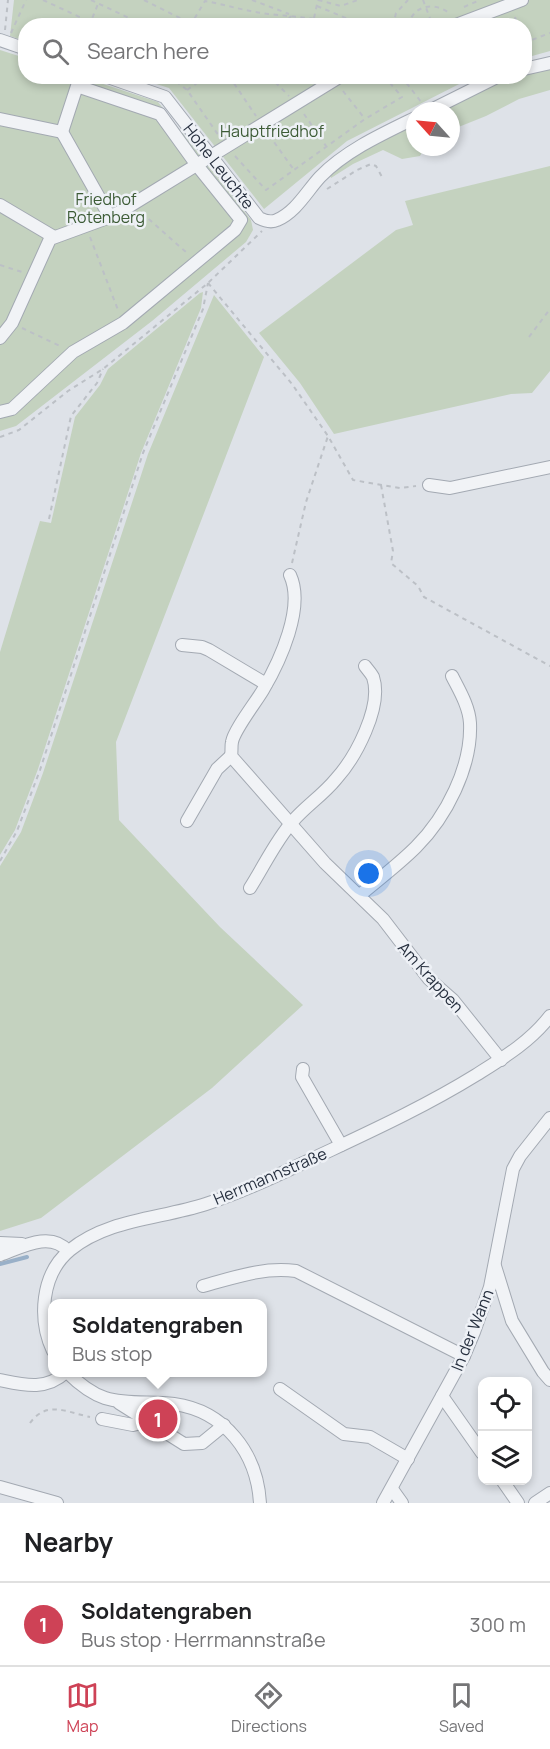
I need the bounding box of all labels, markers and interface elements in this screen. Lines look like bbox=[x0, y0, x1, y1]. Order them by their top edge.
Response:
search box bbox=[18, 18, 532, 84]
icon: search bbox=[39, 35, 72, 68]
text: Search here bbox=[87, 36, 209, 66]
north arrow bbox=[406, 102, 460, 156]
street label: Hohe Leuchte bbox=[179, 119, 259, 213]
park label: Hauptfriedhof bbox=[220, 120, 324, 142]
park label: Friedhof Rotenberg bbox=[67, 188, 145, 228]
your location bbox=[354, 859, 383, 888]
street label: Am Krappen bbox=[393, 937, 469, 1017]
street label: Herrmannstraße bbox=[210, 1142, 330, 1210]
street label: In der Wann bbox=[446, 1286, 498, 1374]
popup bbox=[48, 1299, 267, 1377]
text: Soldatengraben bbox=[72, 1310, 243, 1340]
text: Bus stop bbox=[72, 1340, 152, 1367]
map controls bbox=[478, 1377, 532, 1485]
button: locate bbox=[478, 1377, 532, 1431]
pin: 1 bbox=[138, 1396, 178, 1442]
button: layers bbox=[478, 1431, 532, 1485]
text: Nearby bbox=[24, 1524, 113, 1560]
text: Soldatengraben bbox=[81, 1596, 252, 1626]
text: 1 bbox=[39, 1611, 48, 1638]
text: 300 m bbox=[470, 1611, 526, 1638]
text: Bus stop · Herrmannstraße bbox=[81, 1626, 326, 1653]
tab: Map bbox=[66, 1679, 99, 1737]
tab: Directions bbox=[231, 1679, 307, 1737]
tab: Saved bbox=[439, 1679, 484, 1737]

